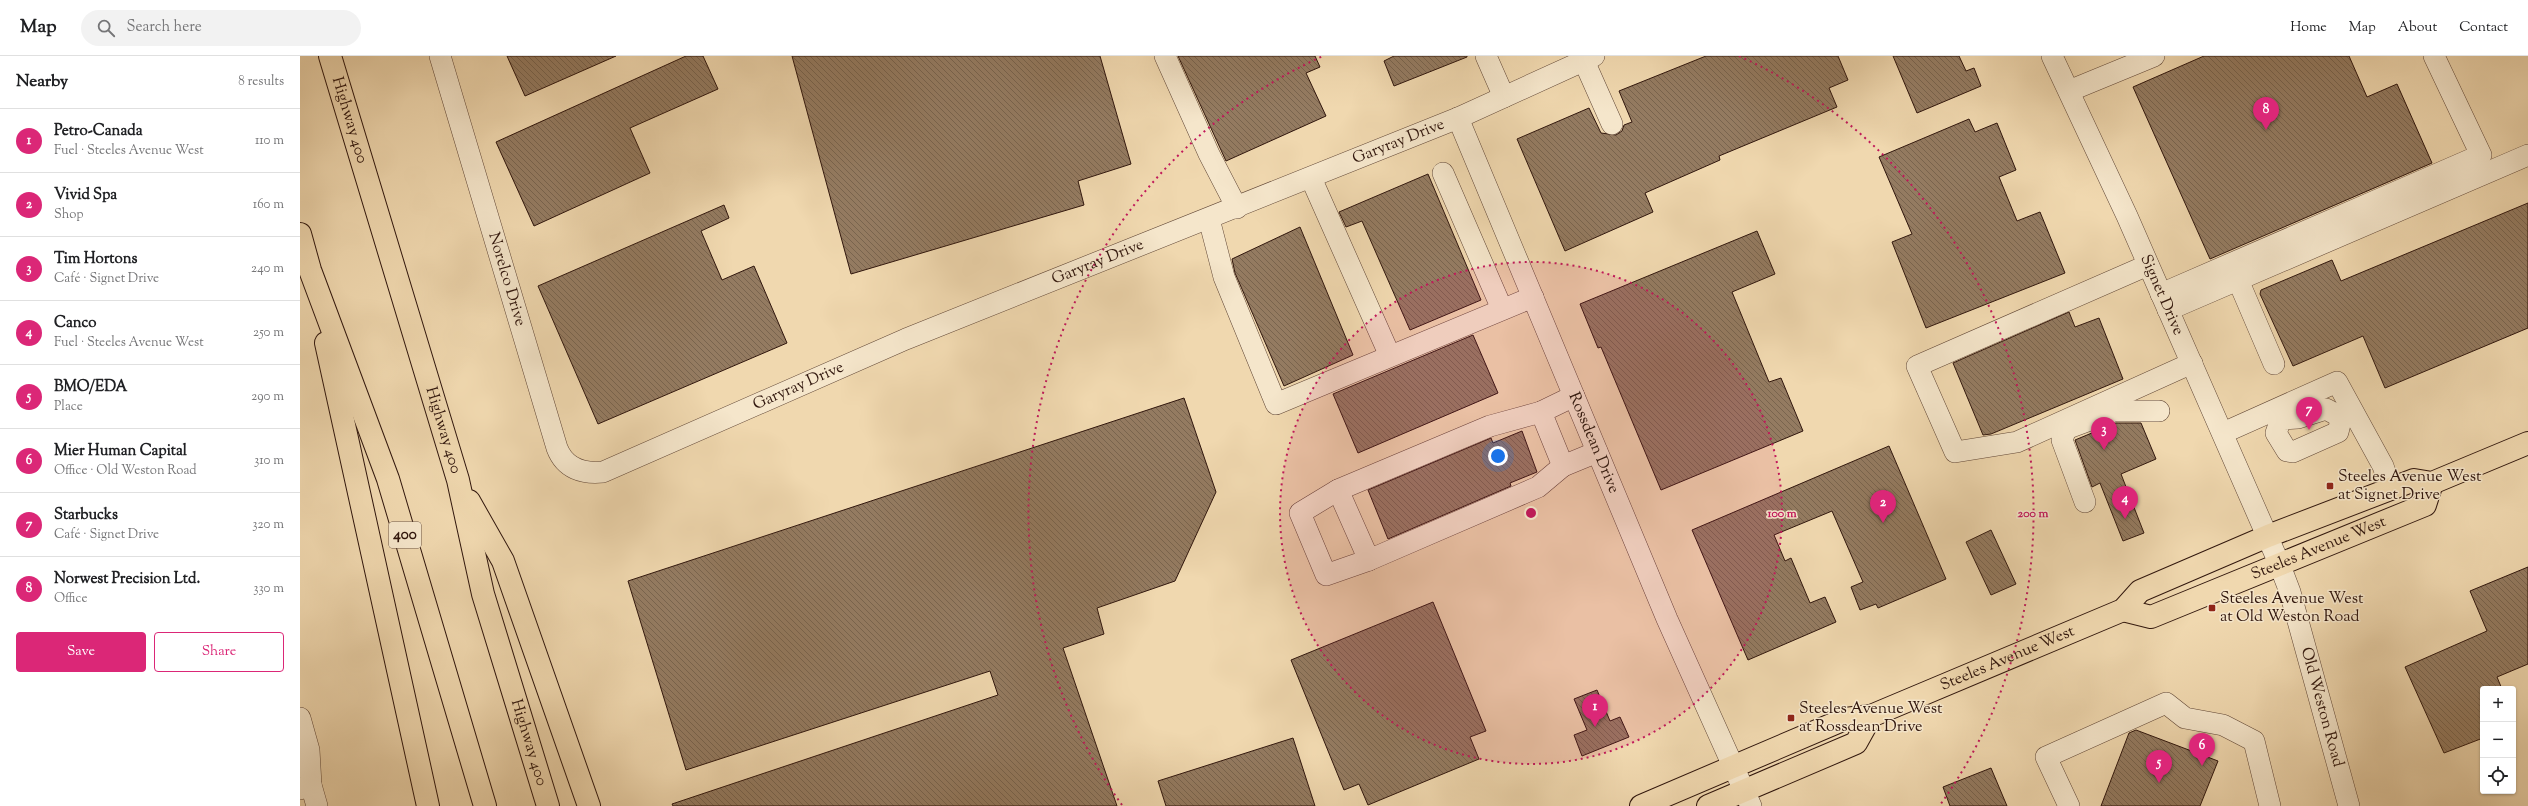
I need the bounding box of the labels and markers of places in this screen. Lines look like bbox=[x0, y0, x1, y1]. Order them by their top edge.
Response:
pin: 8 bbox=[2253, 97, 2279, 130]
pin: 7 bbox=[2296, 397, 2322, 430]
pin: 3 bbox=[2091, 417, 2117, 450]
place label: Steeles Avenue West at Signet Drive bbox=[2338, 466, 2482, 507]
marker: Steeles Avenue West at Signet Drive bbox=[2325, 481, 2335, 491]
pin: 4 bbox=[2112, 486, 2138, 519]
pin: 2 bbox=[1870, 490, 1896, 523]
centre of rings bbox=[1524, 506, 1538, 520]
place label: Steeles Avenue West at Old Weston Road bbox=[2220, 588, 2364, 629]
marker: Steeles Avenue West at Old Weston Road bbox=[2207, 603, 2217, 613]
pin: 1 bbox=[1582, 694, 1608, 727]
place label: Steeles Avenue West at Rossdean Drive bbox=[1799, 698, 1943, 739]
marker: Steeles Avenue West at Rossdean Drive bbox=[1786, 713, 1796, 723]
pin: 6 bbox=[2189, 733, 2215, 766]
pin: 5 bbox=[2146, 750, 2172, 783]

